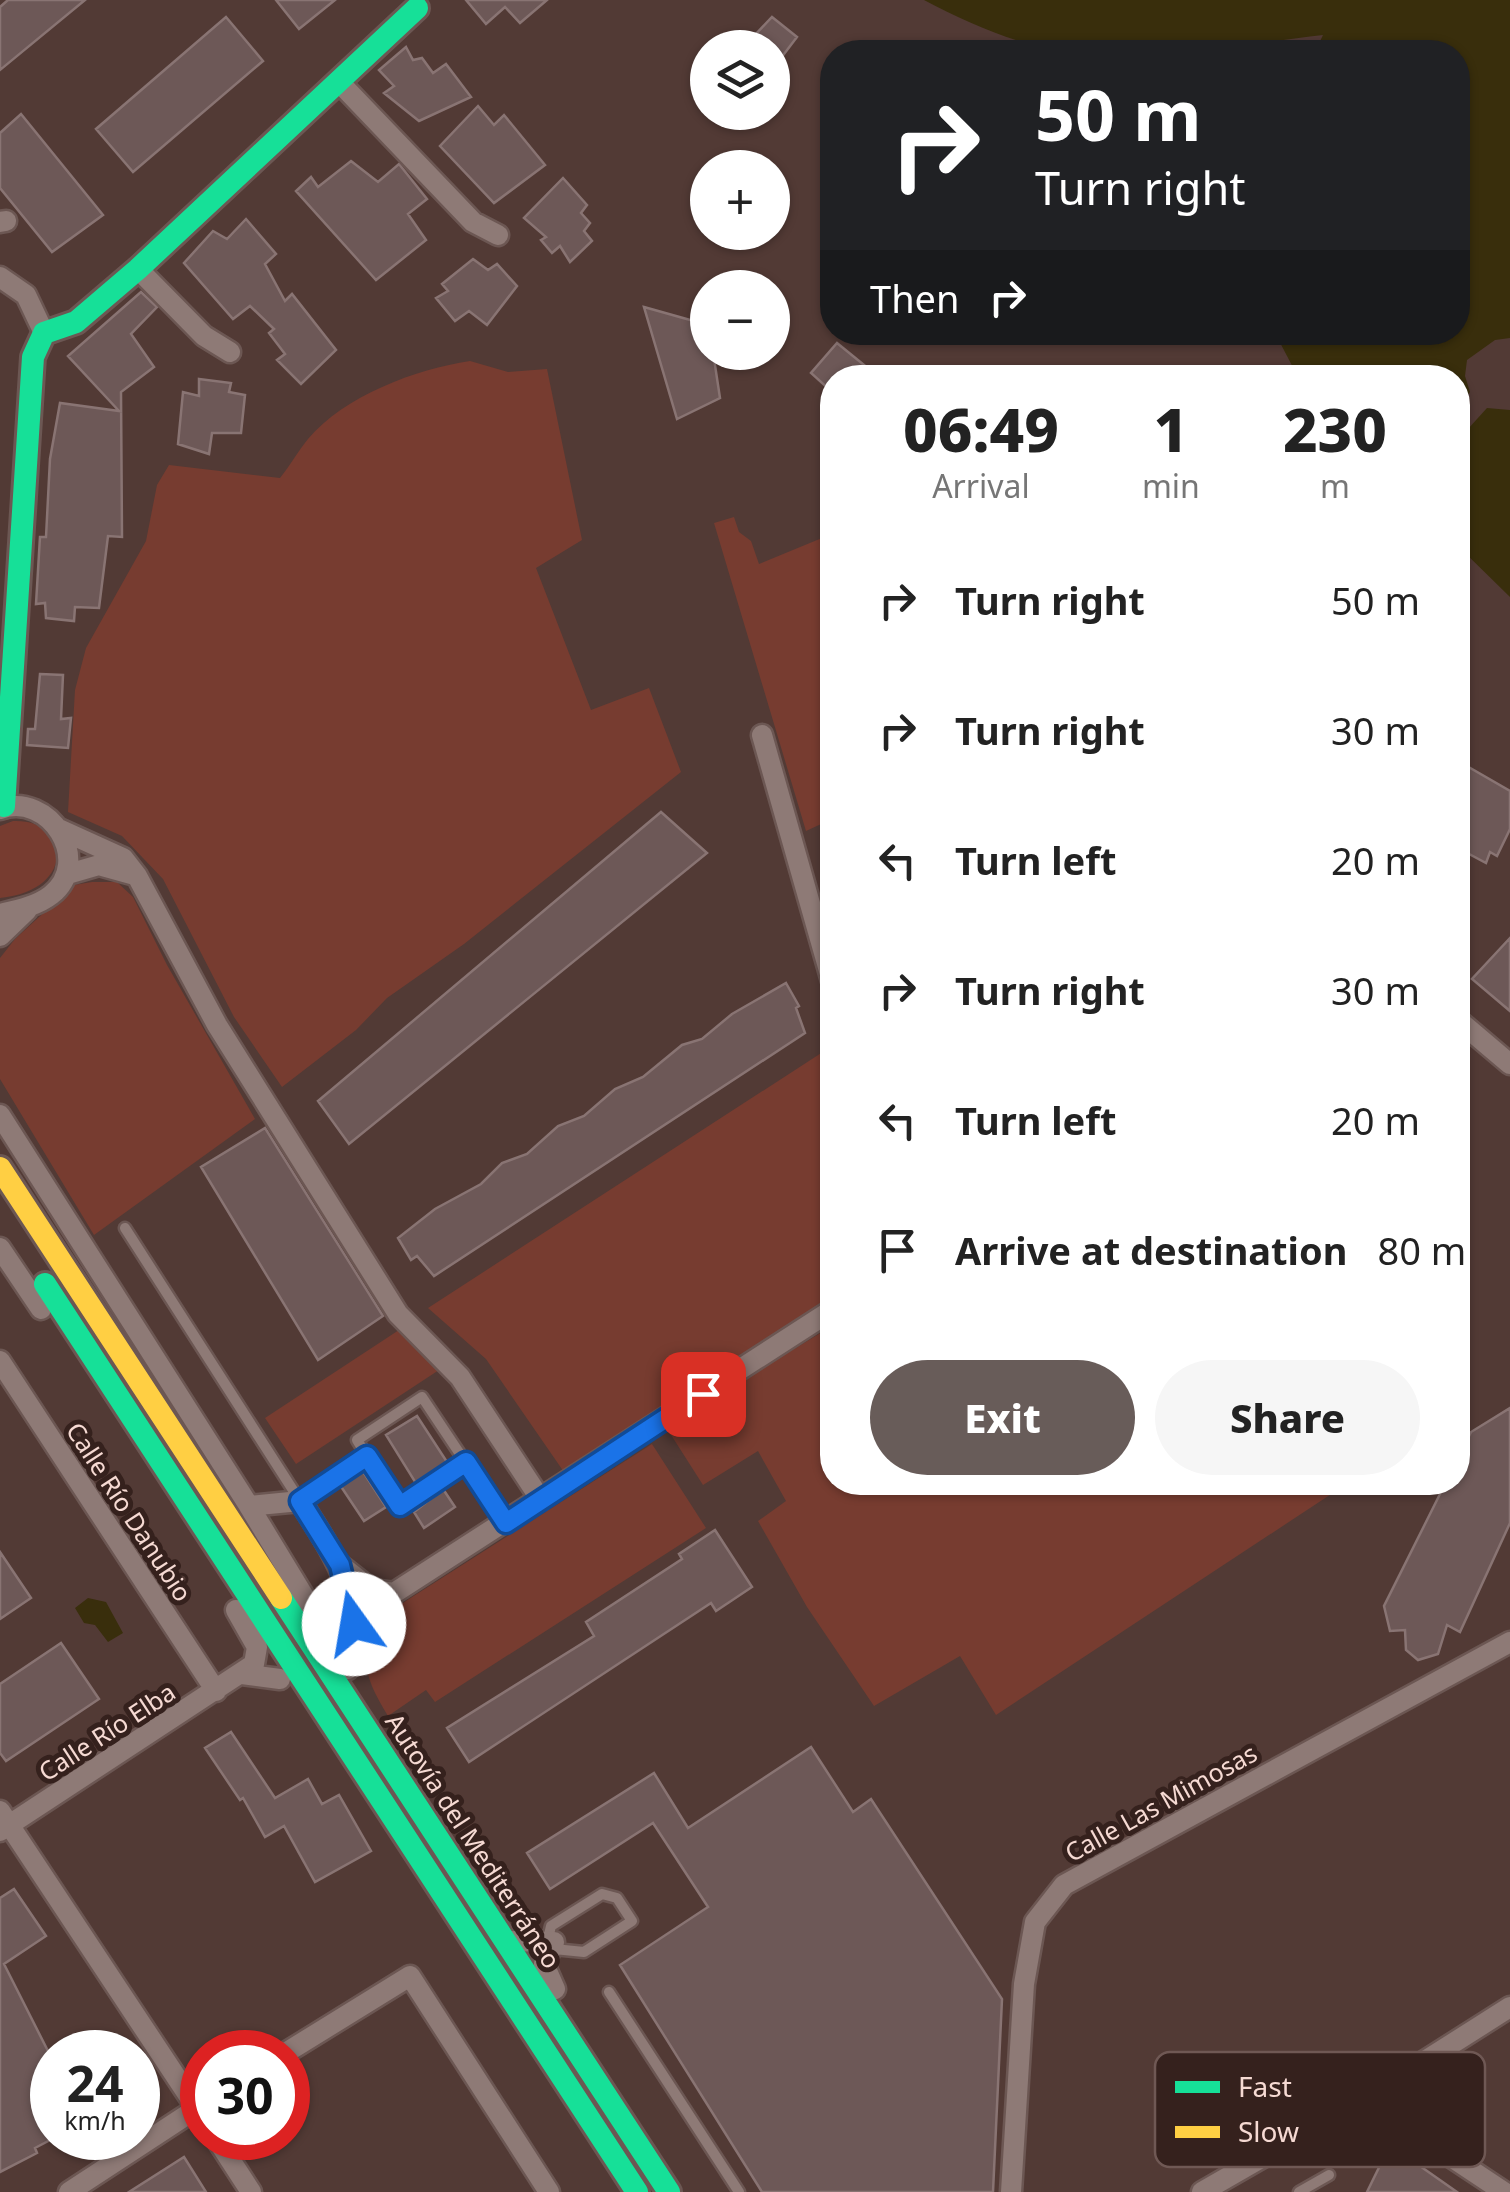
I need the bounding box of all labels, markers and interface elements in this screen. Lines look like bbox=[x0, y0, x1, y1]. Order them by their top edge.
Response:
map controls bbox=[690, 30, 790, 370]
button: layers bbox=[690, 30, 790, 130]
text: 50 m bbox=[1035, 66, 1202, 162]
icon: right bbox=[870, 80, 1000, 210]
button: + bbox=[690, 150, 790, 250]
text: Turn right bbox=[1035, 157, 1246, 218]
button: − bbox=[690, 270, 790, 370]
icon: right bbox=[980, 270, 1035, 325]
text: Then bbox=[870, 272, 960, 324]
text: 06:49 bbox=[903, 388, 1059, 470]
text: 1 bbox=[1154, 388, 1188, 470]
text: 230 bbox=[1283, 388, 1387, 470]
text: Arrival bbox=[932, 464, 1030, 507]
text: min bbox=[1142, 464, 1200, 507]
text: m bbox=[1320, 464, 1350, 507]
icon: right bbox=[870, 573, 925, 628]
text: Turn right bbox=[955, 574, 1145, 626]
text: 50 m bbox=[1331, 574, 1420, 626]
icon: right bbox=[870, 703, 925, 758]
text: Turn right bbox=[955, 704, 1145, 756]
text: 30 m bbox=[1331, 704, 1420, 756]
icon: left bbox=[870, 833, 925, 888]
text: Turn left bbox=[955, 834, 1117, 886]
text: 20 m bbox=[1331, 834, 1420, 886]
icon: right bbox=[870, 963, 925, 1018]
text: Turn right bbox=[955, 964, 1145, 1016]
text: 30 m bbox=[1331, 964, 1420, 1016]
icon: left bbox=[870, 1093, 925, 1148]
text: Turn left bbox=[955, 1094, 1117, 1146]
text: 20 m bbox=[1331, 1094, 1420, 1146]
icon: arrive bbox=[870, 1223, 925, 1278]
text: Arrive at destination bbox=[955, 1224, 1347, 1276]
text: 80 m bbox=[1377, 1224, 1466, 1276]
pin bbox=[661, 1352, 746, 1437]
button: Exit bbox=[870, 1360, 1135, 1475]
button: Share bbox=[1155, 1360, 1420, 1475]
icon: arrive bbox=[676, 1367, 731, 1422]
street label: Calle Río Danubio bbox=[59, 1415, 200, 1608]
position arrow bbox=[302, 1572, 406, 1676]
street label: Calle Río Elba bbox=[31, 1674, 181, 1788]
street label: Autovía del Mediterráneo bbox=[378, 1706, 569, 1975]
street label: Calle Las Mimosas bbox=[1058, 1735, 1263, 1869]
speed limit sign: 30 bbox=[180, 2030, 310, 2160]
text: 24 bbox=[66, 2049, 124, 2117]
legend bbox=[1155, 2052, 1485, 2167]
text: Fast bbox=[1238, 2067, 1292, 2105]
text: km/h bbox=[64, 2103, 126, 2137]
text: Slow bbox=[1238, 2112, 1299, 2150]

